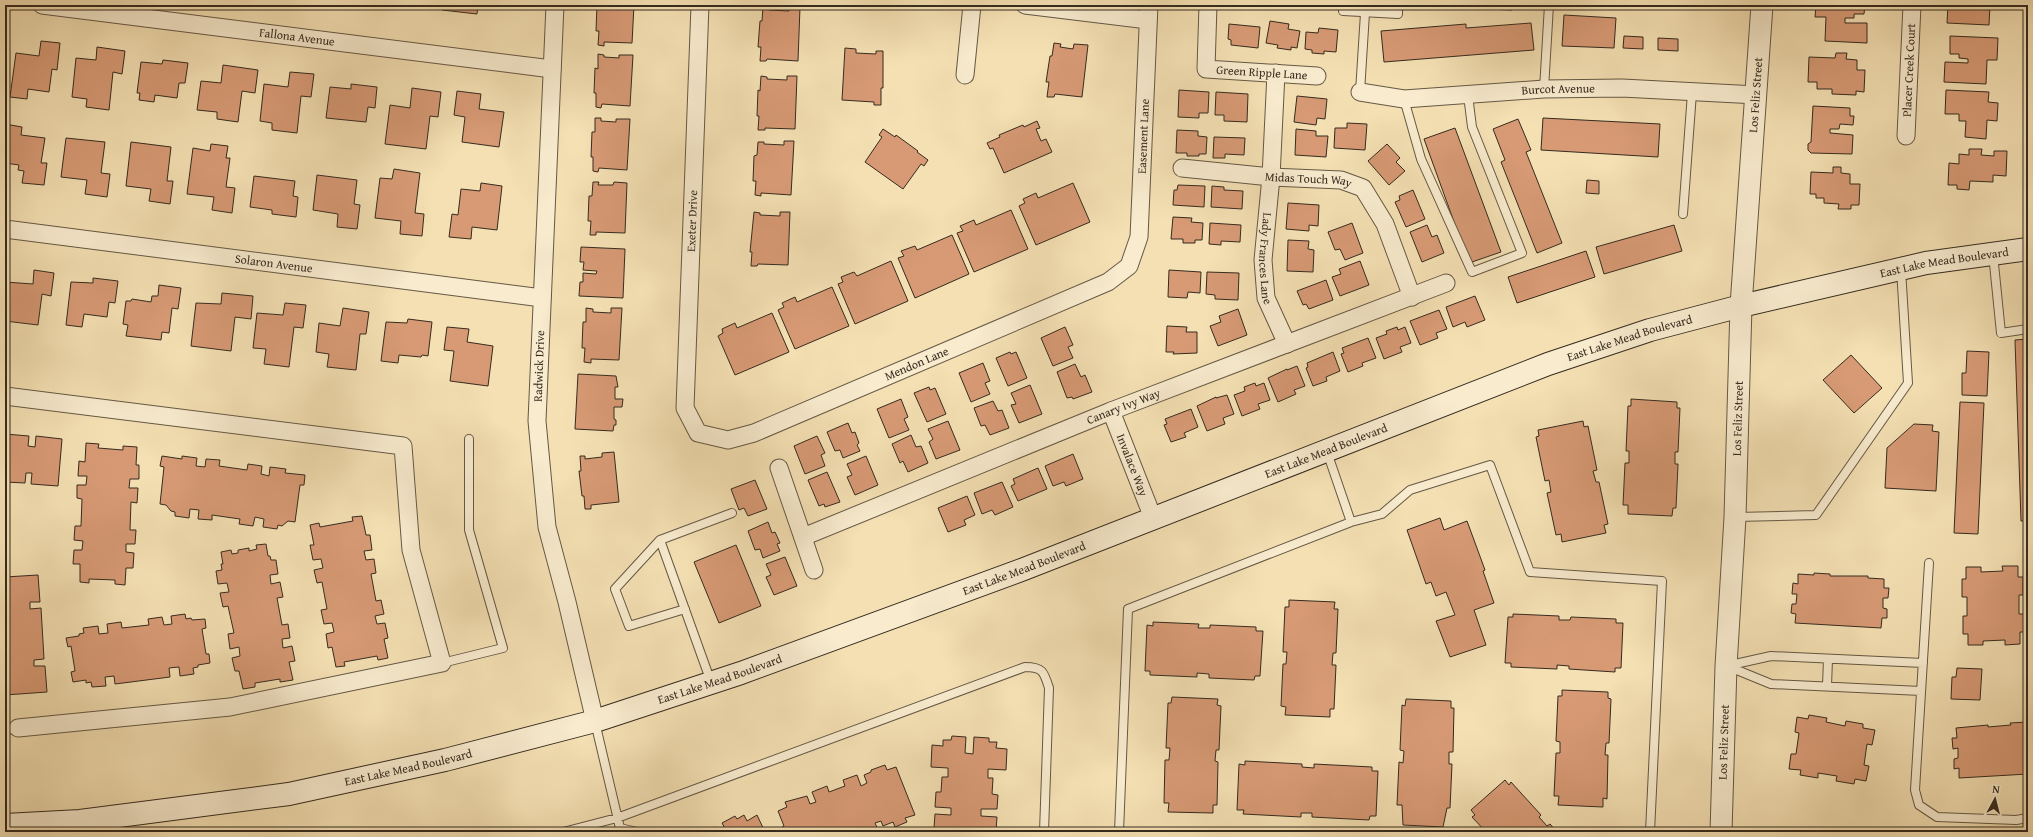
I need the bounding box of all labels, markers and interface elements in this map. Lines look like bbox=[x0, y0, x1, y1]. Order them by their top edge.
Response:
street label: Placer Creek Court bbox=[1898, 22, 1919, 117]
street label: Fallona Avenue bbox=[258, 23, 336, 50]
street label: Los Feliz Street bbox=[1744, 56, 1766, 133]
street label: Green Ripple Lane bbox=[1216, 61, 1308, 83]
street label: Burcot Avenue bbox=[1521, 79, 1595, 99]
street label: Easement Lane bbox=[1133, 98, 1153, 174]
street label: Midas Touch Way bbox=[1264, 167, 1355, 191]
street label: Exeter Drive bbox=[682, 189, 701, 252]
street label: Lady Frances Lane bbox=[1255, 212, 1277, 307]
street label: East Lake Mead Boulevard bbox=[1878, 243, 2010, 281]
street label: Solaron Avenue bbox=[234, 250, 314, 277]
street label: East Lake Mead Boulevard bbox=[1565, 310, 1695, 365]
street label: Radwick Drive bbox=[529, 330, 548, 402]
street label: Mendon Lane bbox=[882, 342, 951, 384]
street label: Los Feliz Street bbox=[1728, 380, 1747, 456]
street label: Canary Ivy Way bbox=[1084, 384, 1163, 428]
street label: East Lake Mead Boulevard bbox=[1262, 418, 1390, 482]
street label: Invalace Way bbox=[1113, 431, 1153, 499]
street label: East Lake Mead Boulevard bbox=[960, 537, 1088, 599]
street label: East Lake Mead Boulevard bbox=[655, 650, 785, 708]
street label: Los Feliz Street bbox=[1714, 703, 1733, 780]
street label: East Lake Mead Boulevard bbox=[343, 744, 474, 790]
north arrow bbox=[1975, 779, 2015, 819]
text: N bbox=[1992, 781, 2001, 798]

